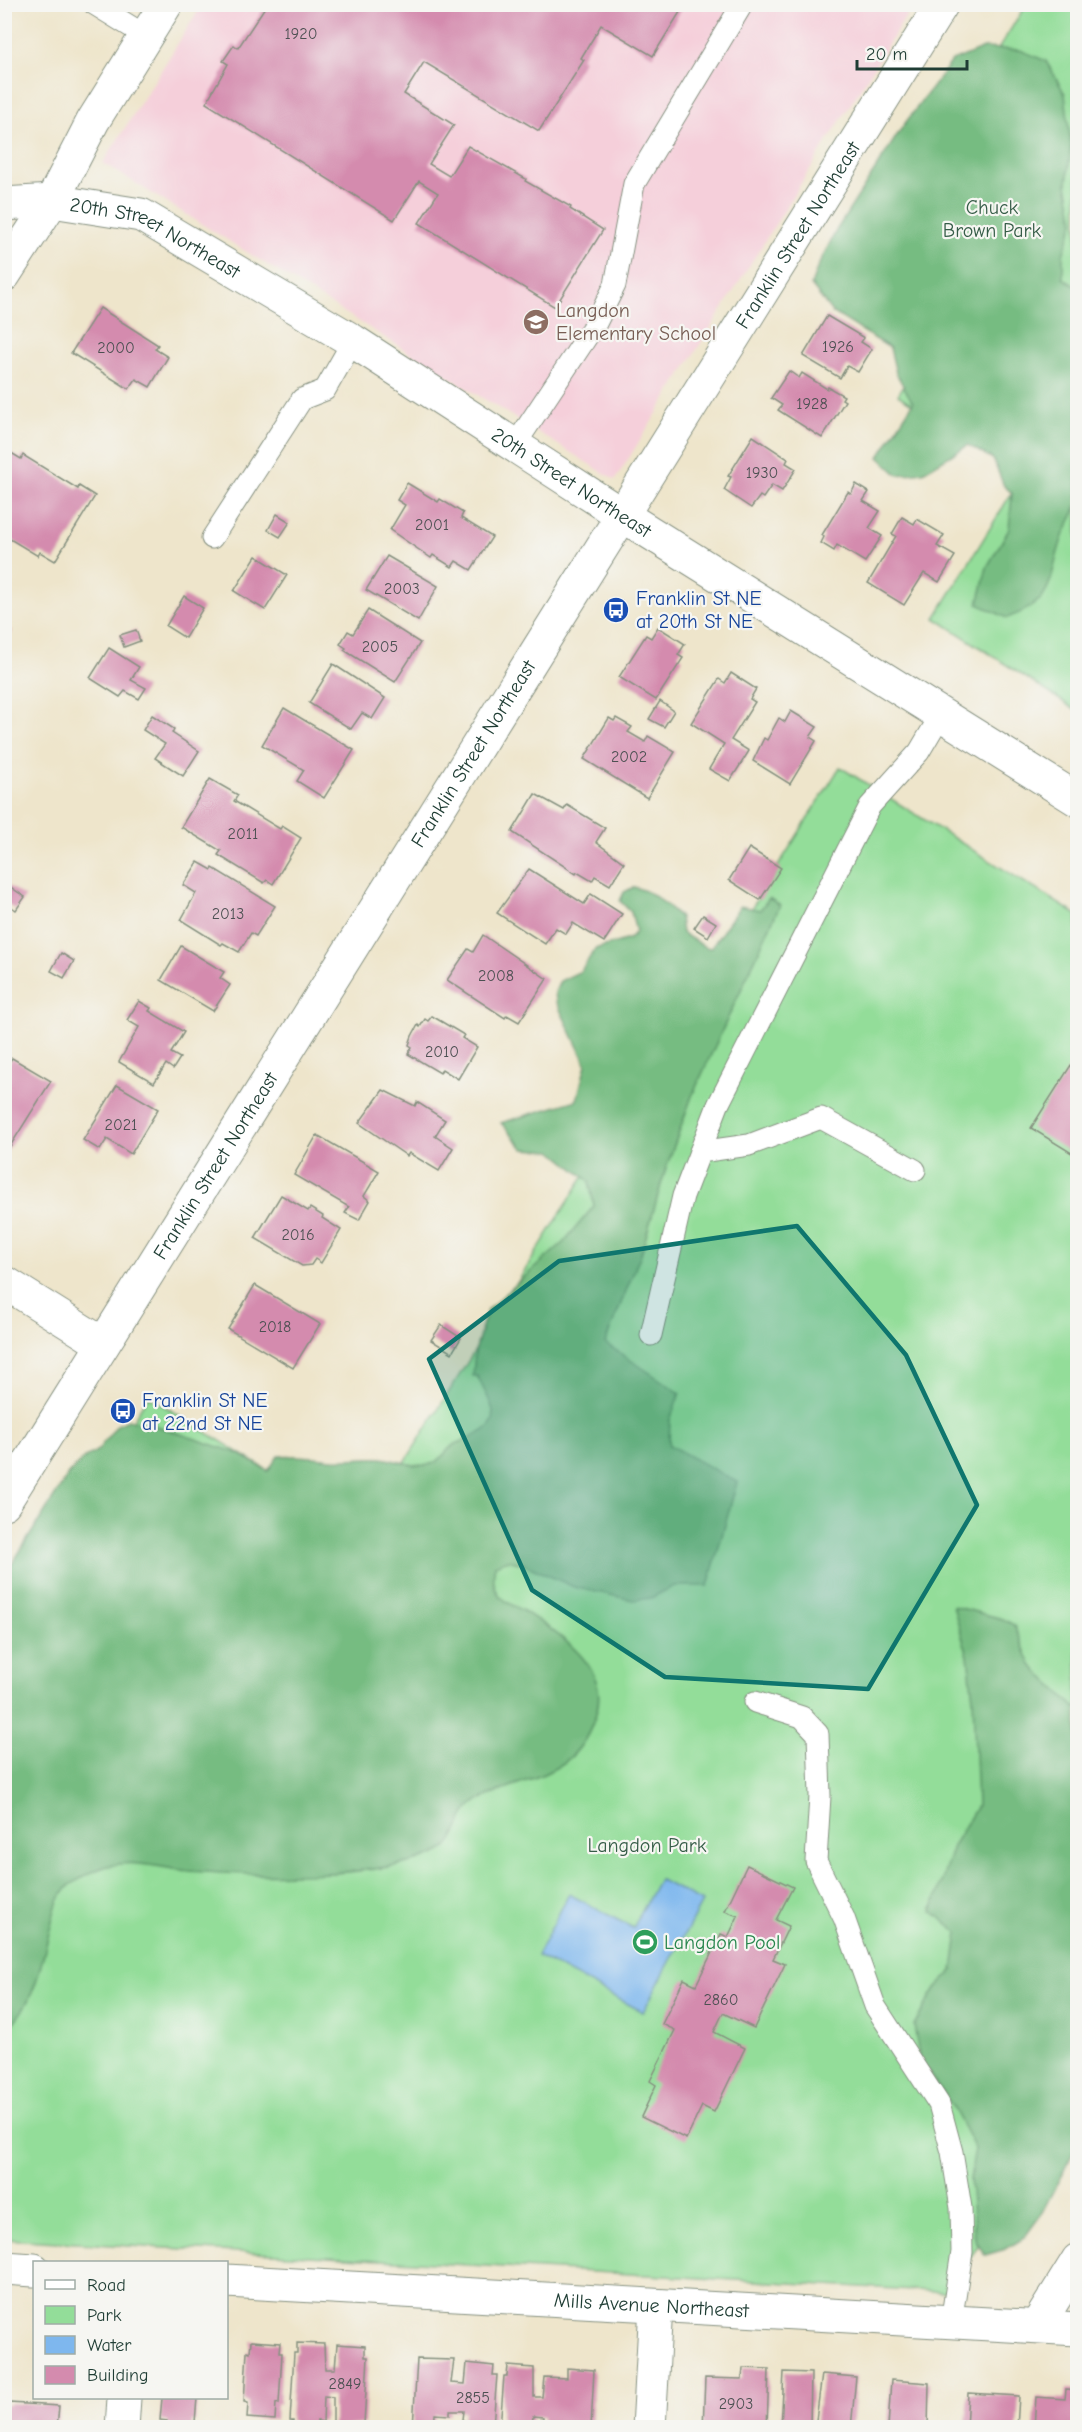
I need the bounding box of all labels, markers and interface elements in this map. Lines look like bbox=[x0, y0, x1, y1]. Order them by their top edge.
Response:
house number: 1920 bbox=[285, 25, 317, 43]
scale bar bbox=[857, 33, 966, 71]
text: 20 m bbox=[866, 44, 907, 65]
street label: Franklin Street Northeast bbox=[731, 136, 866, 333]
street label: 20th Street Northeast bbox=[68, 193, 245, 284]
park label: Chuck Brown Park bbox=[943, 196, 1042, 242]
place label: Langdon Elementary School bbox=[556, 299, 716, 345]
school or university icon: Langdon Elementary School bbox=[521, 307, 551, 337]
house number: 1926 bbox=[822, 338, 854, 356]
house number: 2000 bbox=[97, 339, 135, 357]
house number: 1928 bbox=[796, 395, 828, 413]
street label: 20th Street Northeast bbox=[487, 423, 656, 543]
house number: 1930 bbox=[746, 464, 778, 482]
house number: 2001 bbox=[415, 516, 449, 534]
house number: 2003 bbox=[384, 580, 420, 598]
place label: Franklin St NE at 20th St NE bbox=[636, 587, 761, 633]
bus stop icon: Franklin St NE at 20th St NE bbox=[601, 595, 631, 625]
house number: 2005 bbox=[362, 638, 398, 656]
street label: Franklin Street Northeast bbox=[406, 655, 541, 852]
house number: 2002 bbox=[611, 748, 647, 766]
house number: 2011 bbox=[228, 825, 258, 843]
house number: 2013 bbox=[212, 905, 244, 923]
house number: 2008 bbox=[478, 967, 514, 985]
house number: 2010 bbox=[425, 1043, 459, 1061]
street label: Franklin Street Northeast bbox=[148, 1067, 283, 1264]
house number: 2021 bbox=[105, 1116, 137, 1134]
house number: 2016 bbox=[281, 1226, 315, 1244]
house number: 2018 bbox=[259, 1318, 291, 1336]
place label: Franklin St NE at 22nd St NE bbox=[142, 1389, 267, 1435]
bus stop icon: Franklin St NE at 22nd St NE bbox=[108, 1396, 138, 1426]
park label: Langdon Park bbox=[588, 1834, 707, 1857]
sports icon: Langdon Pool bbox=[630, 1927, 660, 1957]
place label: Langdon Pool bbox=[664, 1931, 780, 1954]
house number: 2860 bbox=[703, 1991, 739, 2009]
legend bbox=[33, 2261, 228, 2399]
text: Road bbox=[87, 2275, 126, 2296]
street label: Mills Avenue Northeast bbox=[553, 2288, 751, 2323]
text: Park bbox=[87, 2305, 122, 2326]
text: Water bbox=[87, 2335, 132, 2356]
text: Building bbox=[87, 2365, 149, 2386]
house number: 2849 bbox=[329, 2375, 361, 2393]
house number: 2855 bbox=[456, 2389, 490, 2407]
house number: 2903 bbox=[719, 2395, 753, 2413]

